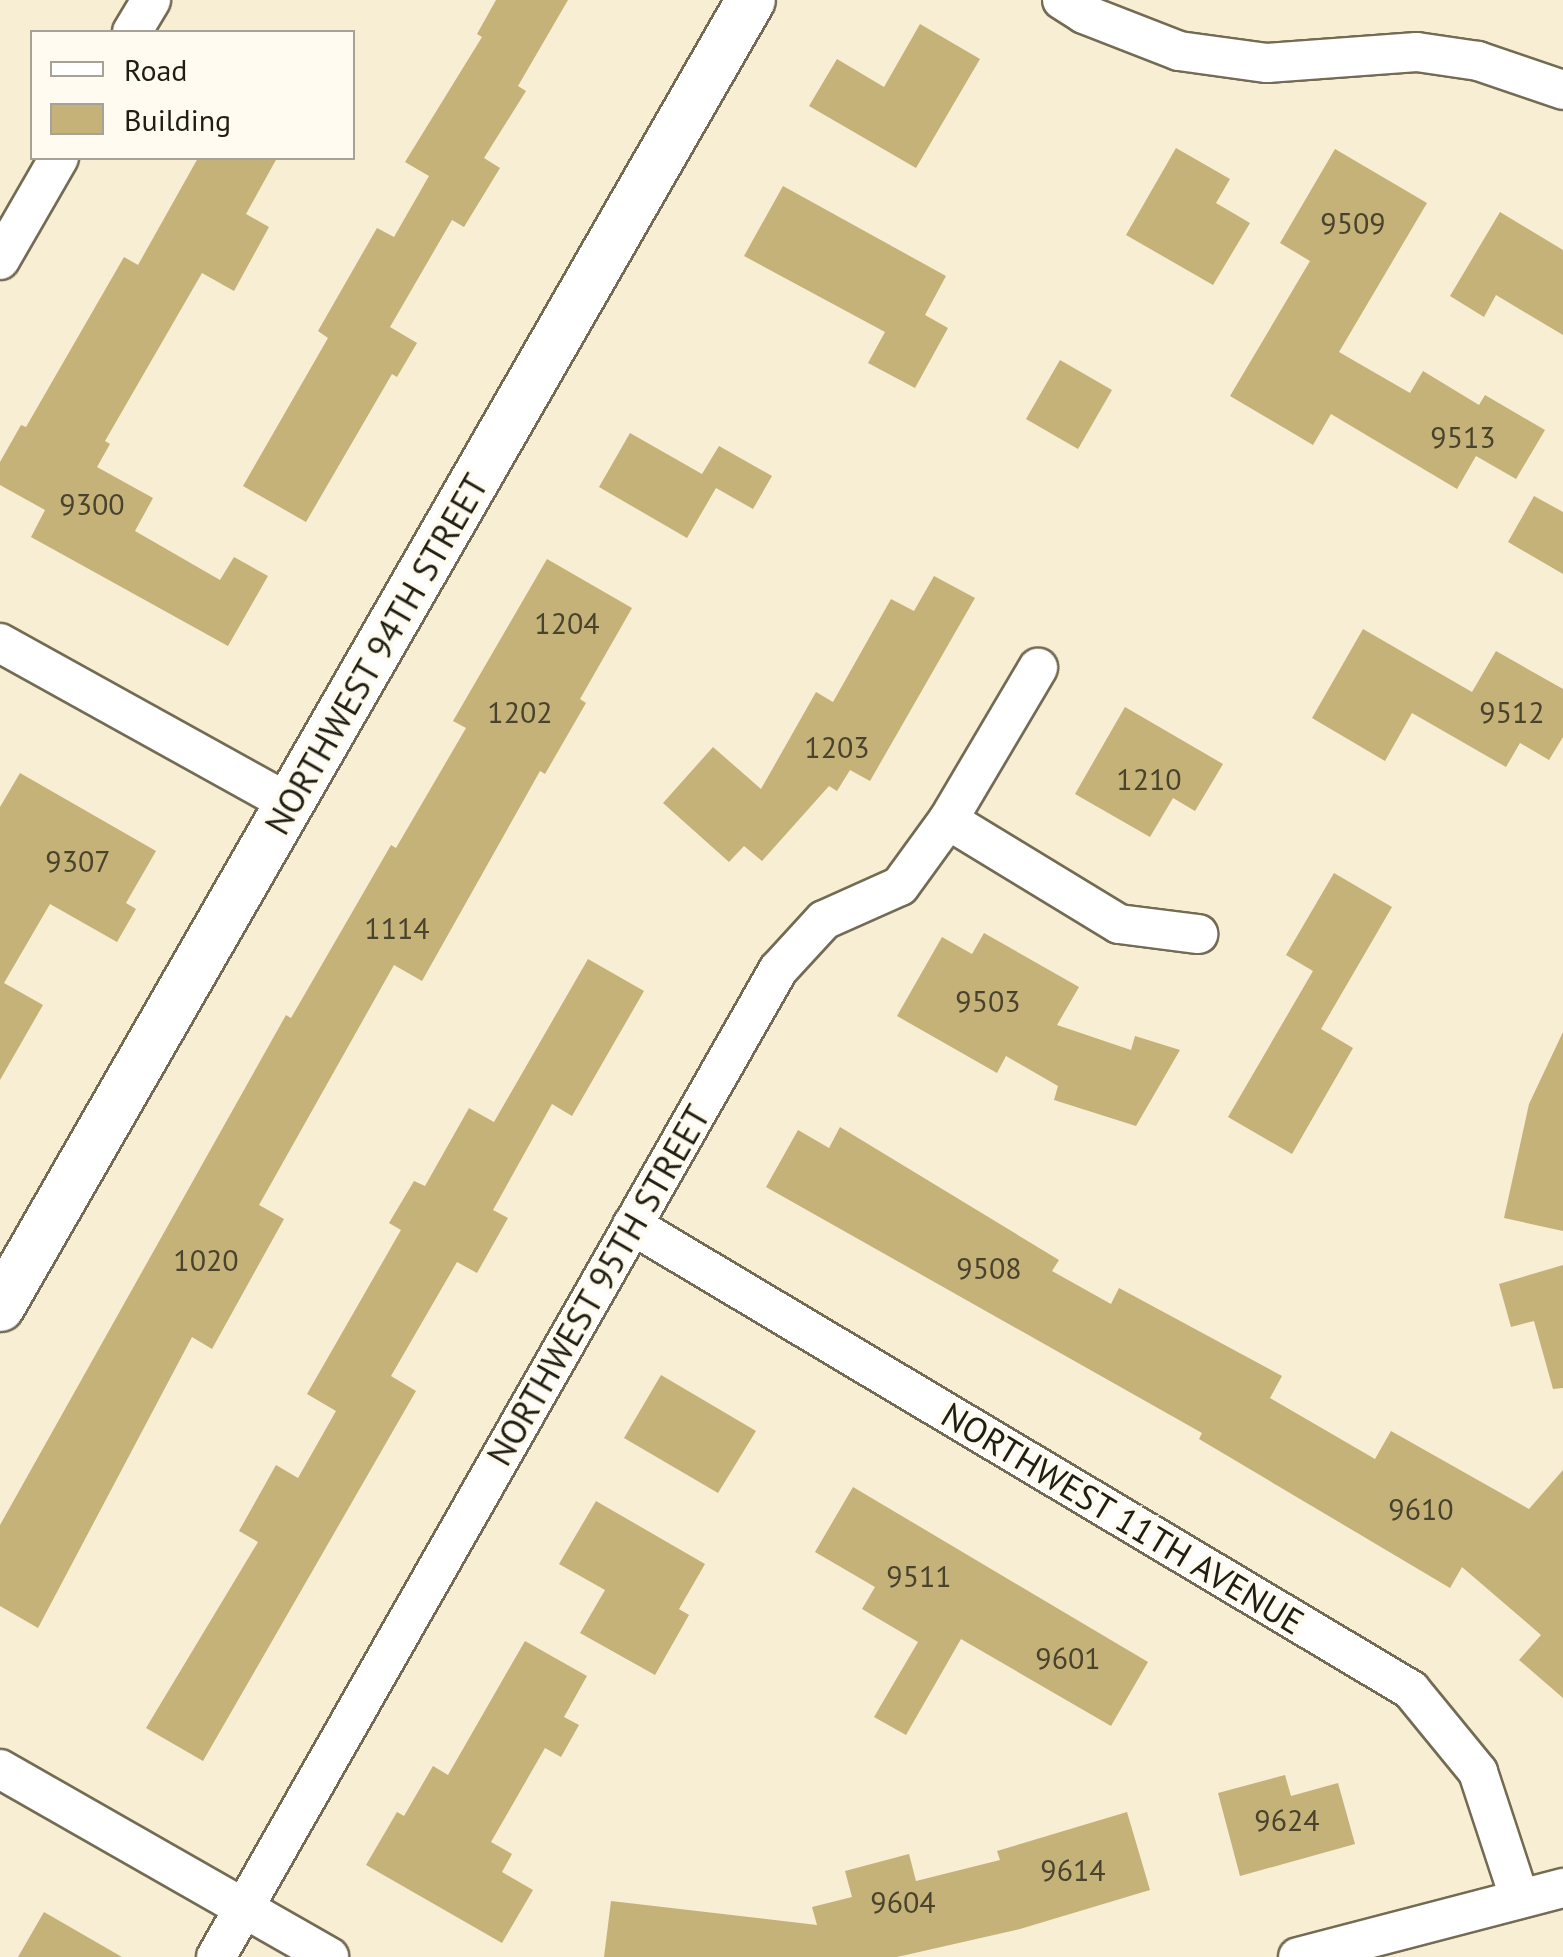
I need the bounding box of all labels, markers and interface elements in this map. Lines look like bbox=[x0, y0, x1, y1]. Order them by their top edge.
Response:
legend bbox=[30, 30, 355, 160]
text: Road bbox=[124, 50, 188, 89]
text: Building bbox=[124, 100, 231, 139]
house number: 9509 bbox=[1320, 205, 1386, 241]
house number: 9513 bbox=[1430, 419, 1496, 455]
street label: NORTHWEST 94TH STREET bbox=[255, 466, 497, 842]
house number: 9300 bbox=[59, 486, 125, 522]
house number: 1204 bbox=[534, 605, 600, 641]
house number: 1202 bbox=[487, 694, 553, 730]
house number: 9512 bbox=[1479, 694, 1545, 730]
house number: 1203 bbox=[804, 729, 870, 765]
house number: 1210 bbox=[1116, 761, 1182, 797]
house number: 9307 bbox=[45, 843, 111, 879]
house number: 1114 bbox=[364, 910, 430, 946]
house number: 9503 bbox=[955, 983, 1021, 1019]
street label: NORTHWEST 95TH STREET bbox=[477, 1097, 719, 1473]
house number: 1020 bbox=[173, 1242, 239, 1278]
house number: 9508 bbox=[956, 1250, 1022, 1286]
street label: NORTHWEST 11TH AVENUE bbox=[933, 1393, 1313, 1643]
house number: 9610 bbox=[1388, 1491, 1454, 1527]
house number: 9511 bbox=[886, 1558, 952, 1594]
house number: 9601 bbox=[1035, 1640, 1101, 1676]
house number: 9624 bbox=[1254, 1802, 1320, 1838]
house number: 9614 bbox=[1040, 1852, 1106, 1888]
house number: 9604 bbox=[870, 1884, 936, 1920]

